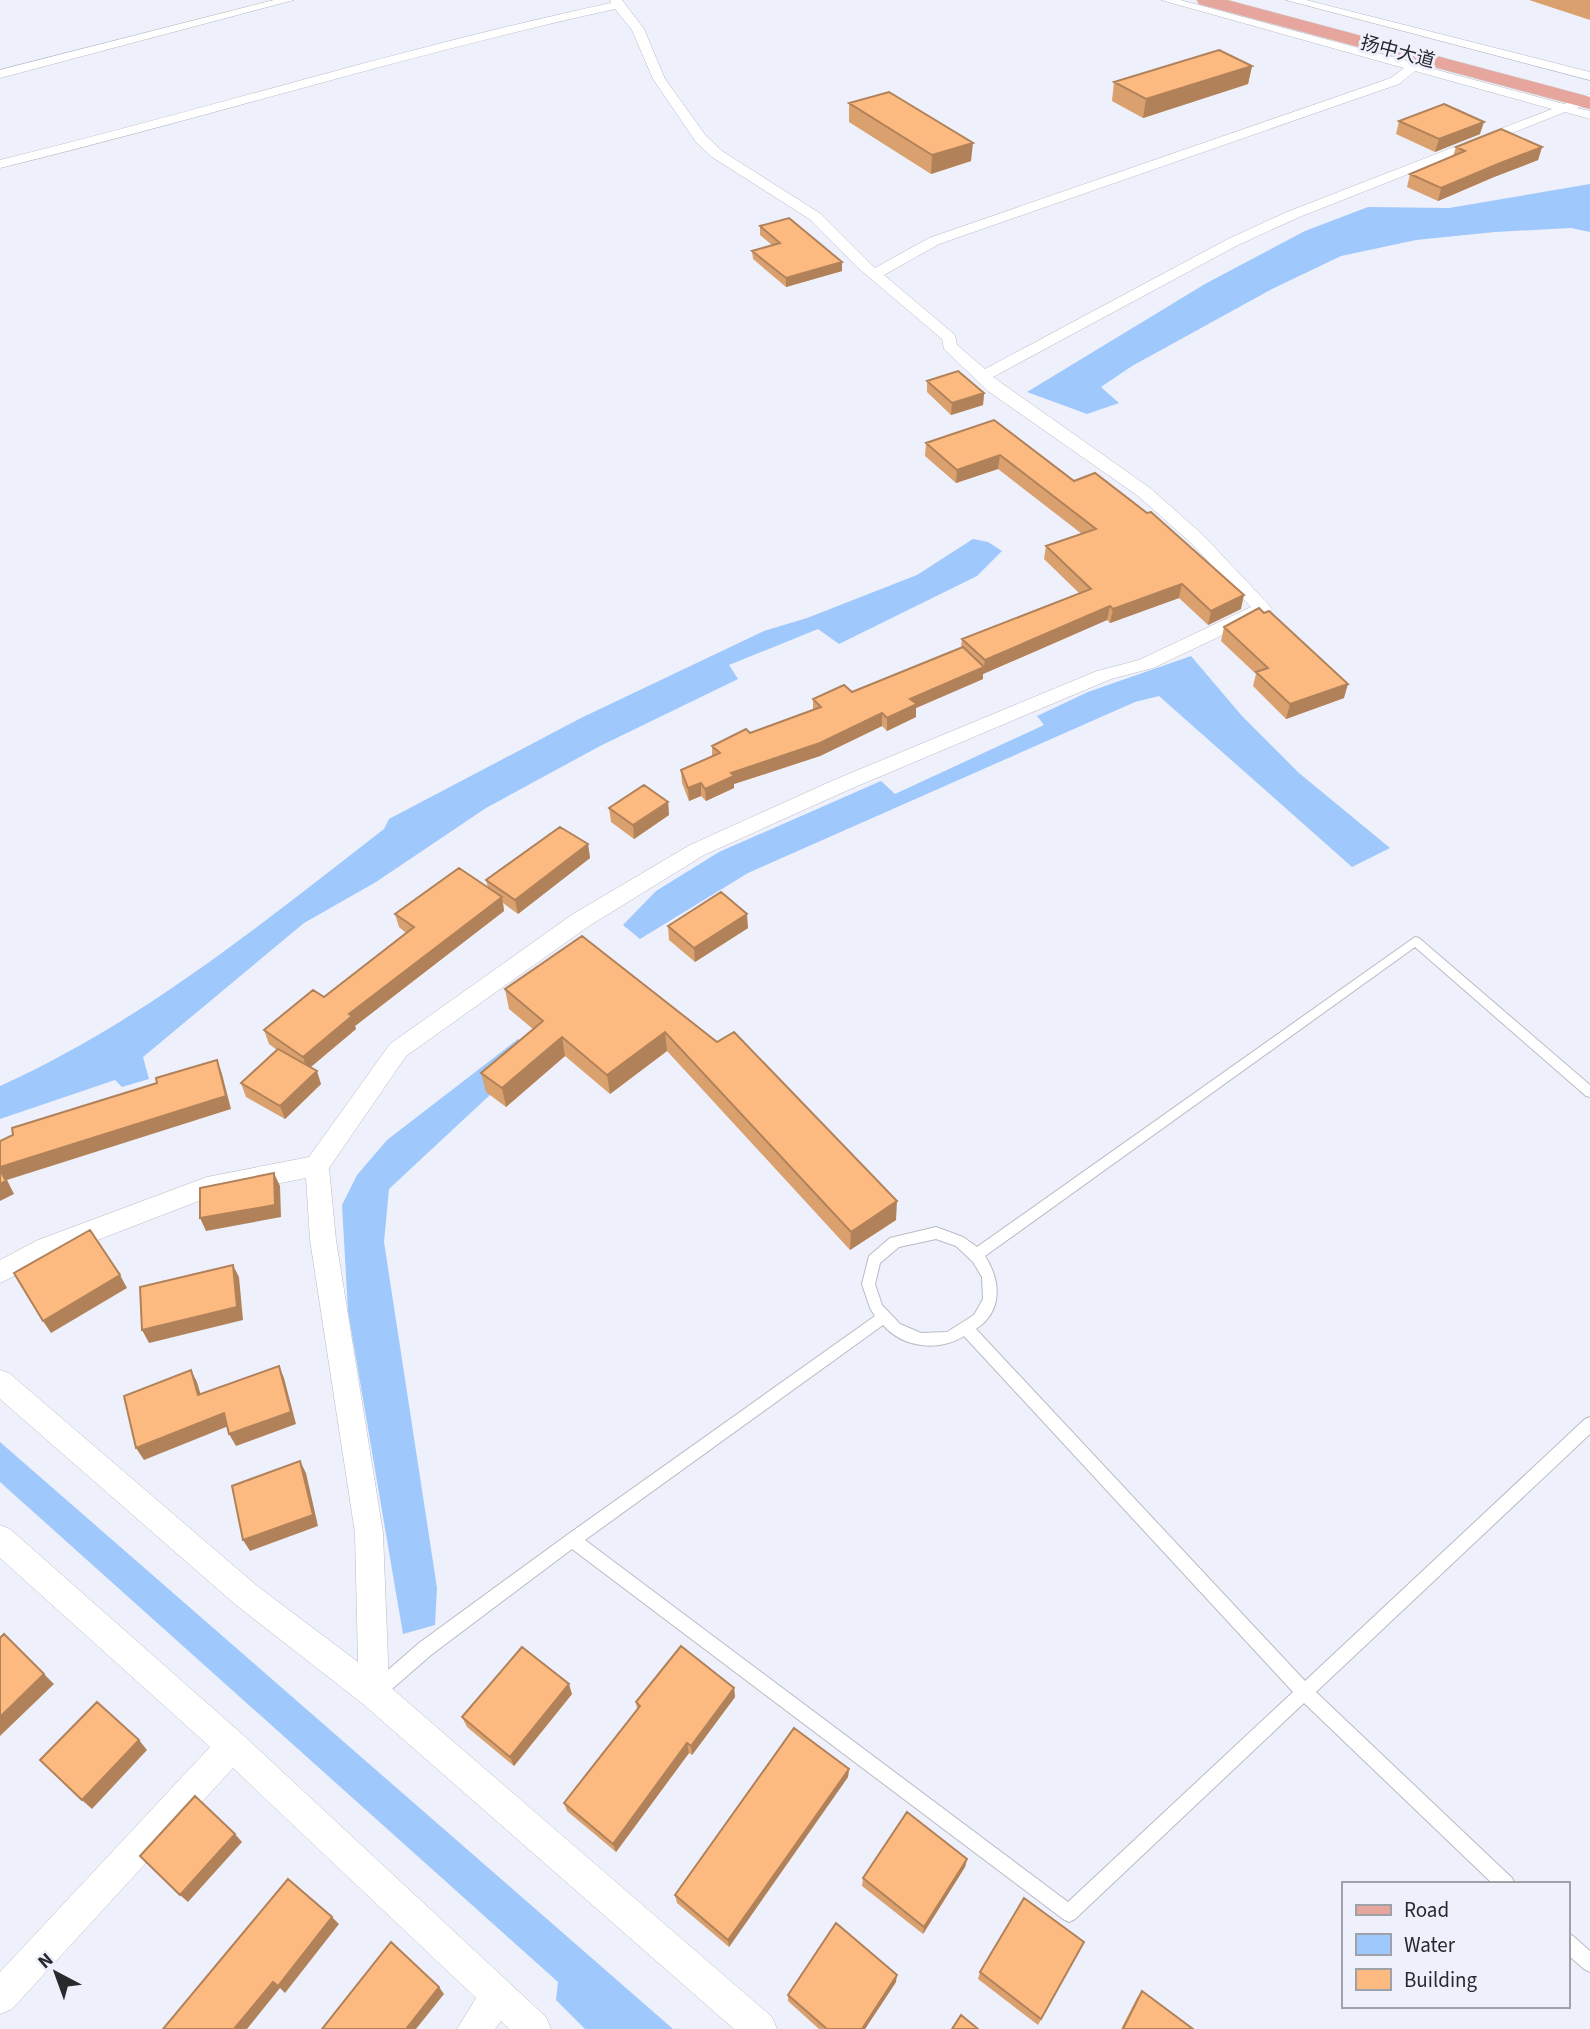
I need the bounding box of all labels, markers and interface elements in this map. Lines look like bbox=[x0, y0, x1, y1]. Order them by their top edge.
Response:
street label: 扬中大道 bbox=[1357, 30, 1438, 75]
legend bbox=[1342, 1882, 1569, 2008]
text: Road bbox=[1404, 1895, 1449, 1925]
text: Water bbox=[1404, 1930, 1456, 1960]
north arrow bbox=[21, 1938, 91, 2008]
text: N bbox=[32, 1947, 59, 1976]
text: Building bbox=[1404, 1965, 1478, 1995]

